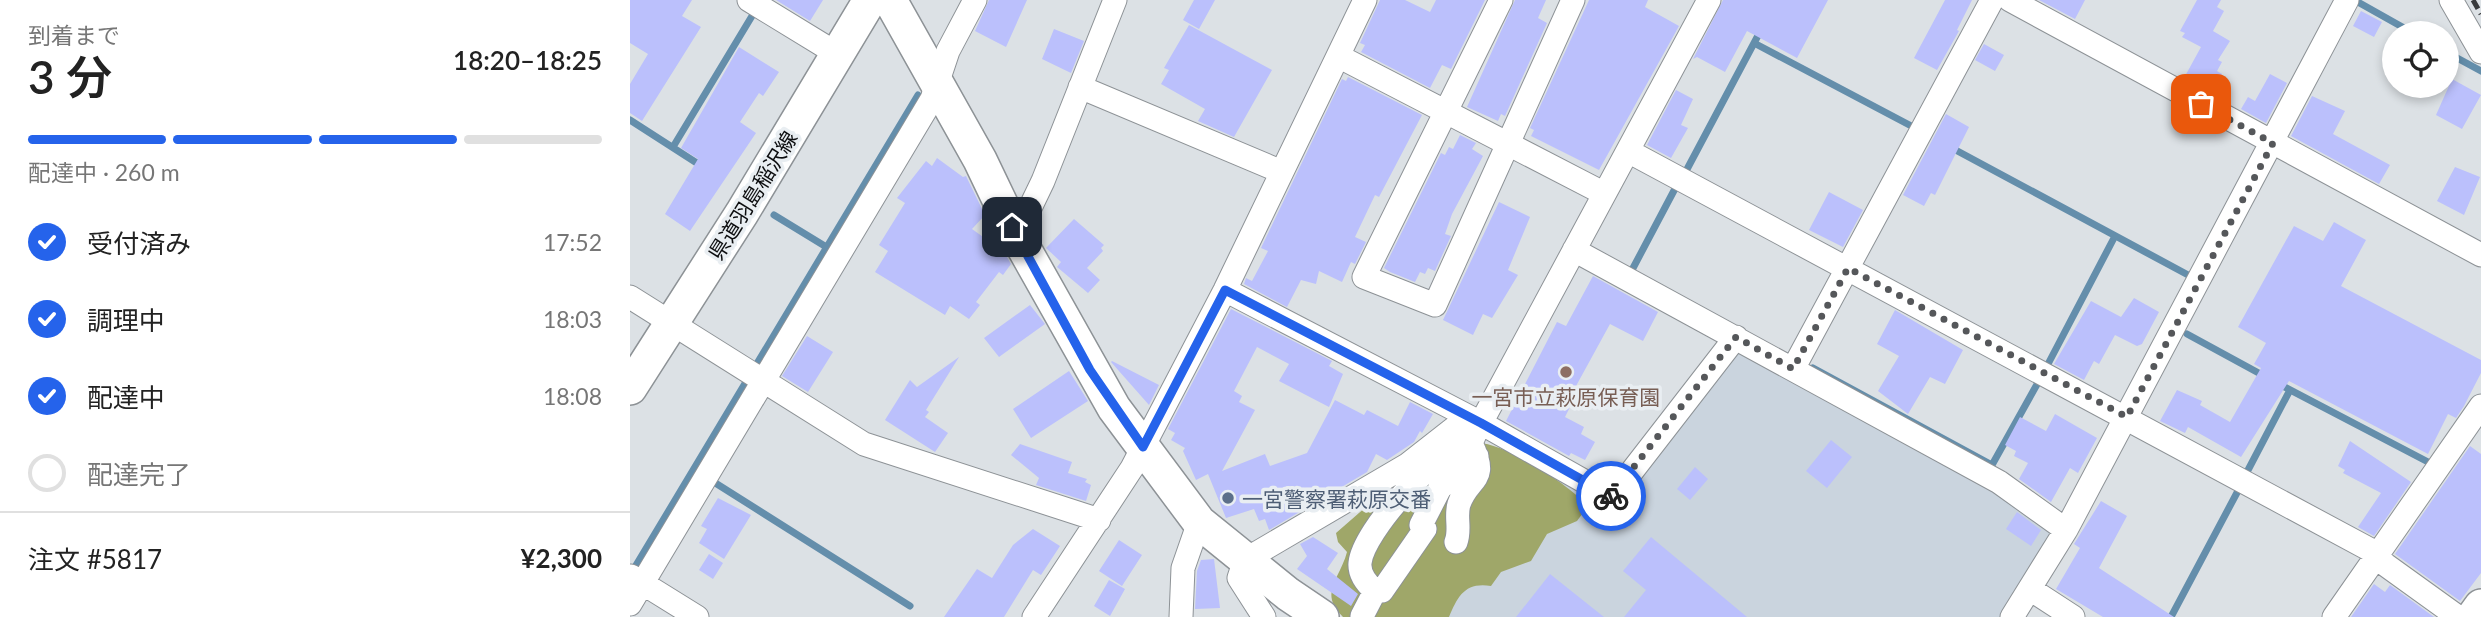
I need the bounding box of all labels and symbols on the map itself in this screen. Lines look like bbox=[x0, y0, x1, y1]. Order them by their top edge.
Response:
pin bbox=[2171, 74, 2231, 134]
street label: 県道羽島稲沢線 bbox=[702, 126, 802, 264]
pin bbox=[982, 197, 1042, 257]
marker: 一宮市立萩原保育園 bbox=[1558, 364, 1574, 380]
place label: 一宮市立萩原保育園 bbox=[1472, 384, 1661, 409]
courier bbox=[1576, 461, 1646, 531]
place label: 一宮警察署萩原交番 bbox=[1242, 486, 1431, 511]
marker: 一宮警察署萩原交番 bbox=[1220, 490, 1236, 506]

